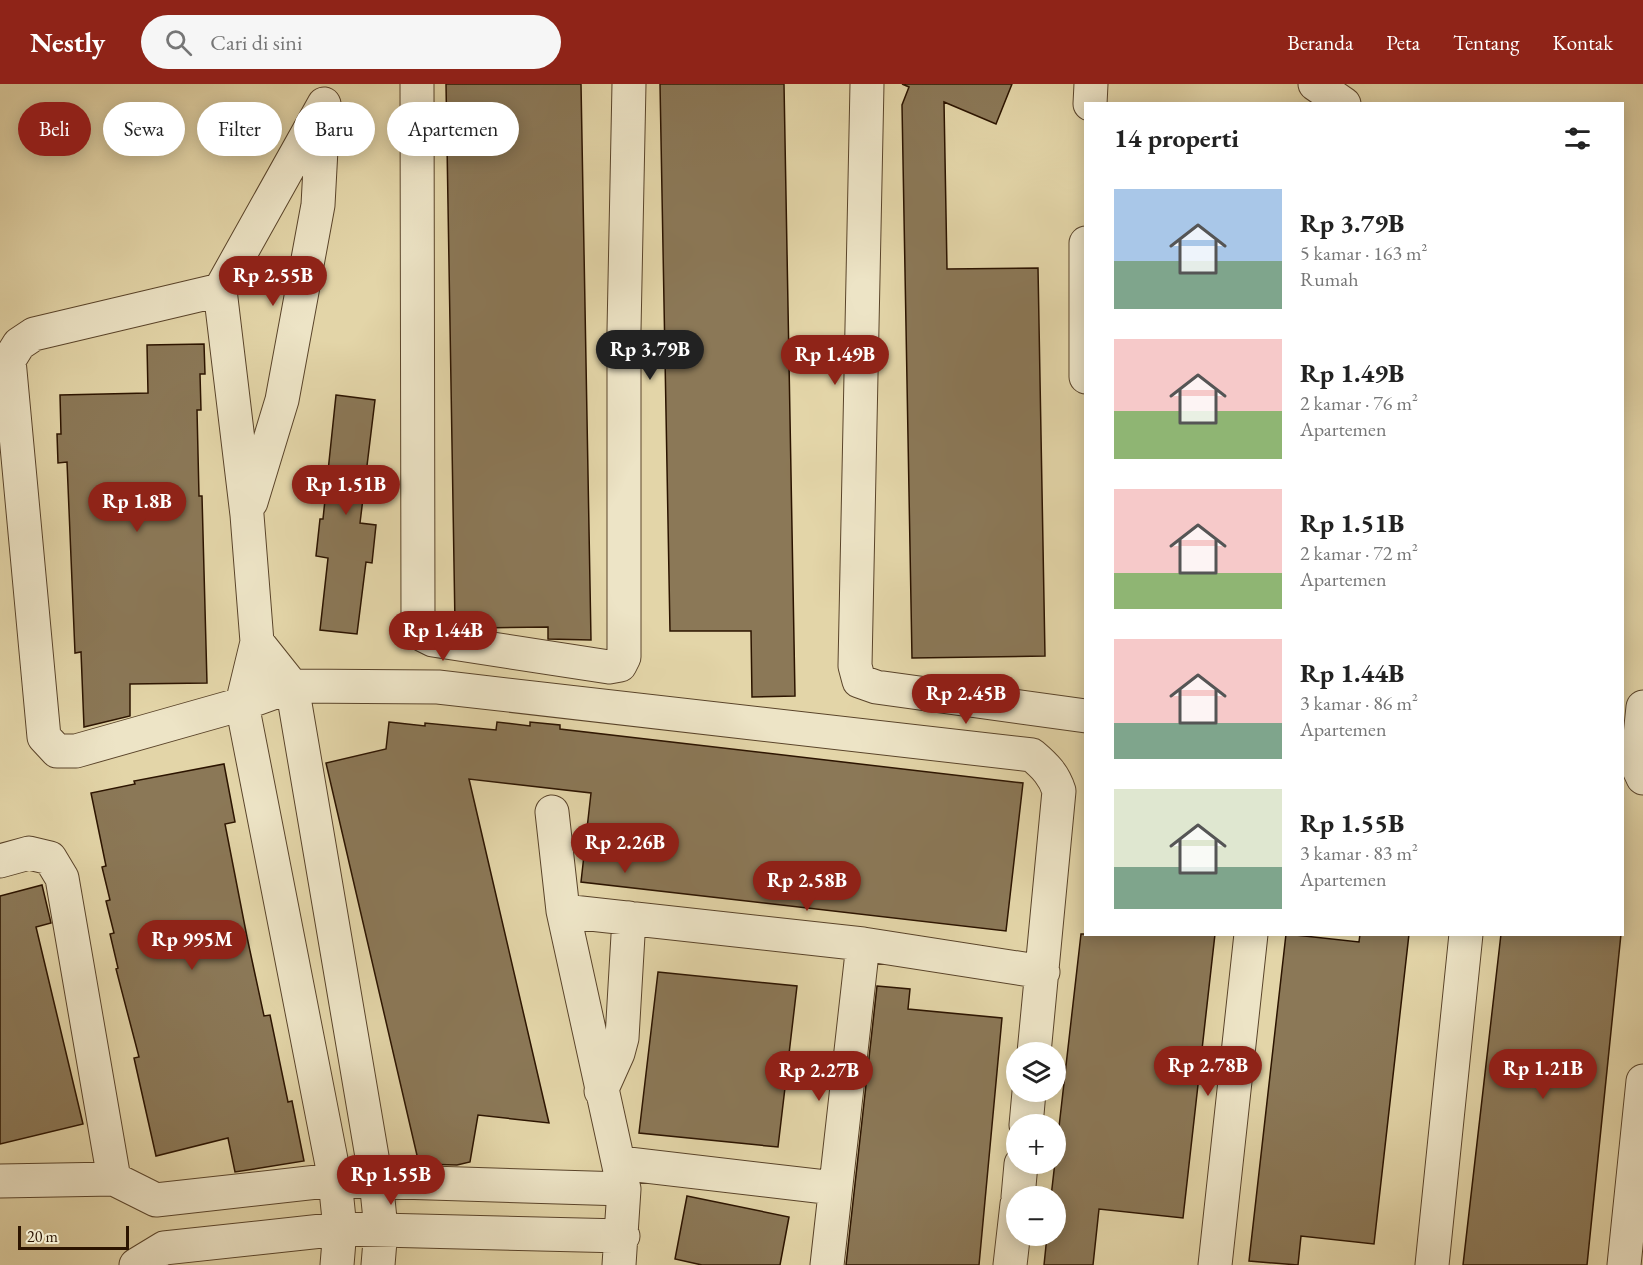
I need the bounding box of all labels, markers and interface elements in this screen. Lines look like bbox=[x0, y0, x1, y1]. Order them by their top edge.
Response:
search box bbox=[141, 15, 561, 69]
text: Nestly bbox=[30, 24, 105, 60]
icon: search bbox=[162, 26, 195, 59]
text: Cari di sini bbox=[210, 28, 302, 57]
text: Beranda bbox=[1287, 29, 1353, 56]
text: Peta bbox=[1386, 29, 1420, 56]
text: Tentang bbox=[1453, 29, 1519, 56]
text: Kontak bbox=[1552, 29, 1613, 56]
chip: Beli bbox=[18, 102, 91, 156]
chip: Sewa bbox=[103, 102, 185, 156]
chip: Filter bbox=[197, 102, 282, 156]
chip: Baru bbox=[294, 102, 375, 156]
chip: Apartemen bbox=[387, 102, 519, 156]
text: 14 properti bbox=[1114, 121, 1239, 155]
icon: filters bbox=[1561, 122, 1594, 155]
text: Rp 3.79B bbox=[1300, 206, 1404, 240]
icon: home bbox=[1162, 213, 1234, 285]
text: 5 kamar · 163 m² bbox=[1300, 240, 1428, 266]
pin: Rp 2.55B bbox=[211, 256, 335, 307]
text: Rp 2.55B bbox=[233, 262, 313, 288]
text: Rumah bbox=[1300, 266, 1359, 292]
pin: Rp 3.79B bbox=[588, 330, 712, 381]
pin: Rp 1.49B bbox=[773, 335, 897, 386]
text: Rp 3.79B bbox=[610, 336, 690, 362]
text: Rp 1.49B bbox=[795, 341, 875, 367]
text: Rp 1.49B bbox=[1300, 356, 1404, 390]
icon: home bbox=[1162, 363, 1234, 435]
text: 2 kamar · 76 m² bbox=[1300, 390, 1418, 416]
text: Apartemen bbox=[1300, 416, 1386, 442]
pin: Rp 1.51B bbox=[284, 465, 408, 516]
text: Rp 1.51B bbox=[306, 471, 386, 497]
pin: Rp 1.8B bbox=[82, 482, 192, 533]
text: Rp 1.8B bbox=[102, 488, 172, 514]
text: Rp 1.51B bbox=[1300, 506, 1404, 540]
icon: home bbox=[1162, 513, 1234, 585]
text: 2 kamar · 72 m² bbox=[1300, 540, 1418, 566]
text: Apartemen bbox=[1300, 566, 1386, 592]
pin: Rp 1.44B bbox=[381, 611, 505, 662]
text: Rp 1.44B bbox=[403, 617, 483, 643]
text: Rp 1.44B bbox=[1300, 656, 1404, 690]
icon: home bbox=[1162, 663, 1234, 735]
pin: Rp 2.45B bbox=[904, 674, 1028, 725]
text: Rp 2.45B bbox=[926, 680, 1006, 706]
text: 3 kamar · 86 m² bbox=[1300, 690, 1418, 716]
text: Apartemen bbox=[1300, 716, 1386, 742]
text: Rp 1.55B bbox=[1300, 806, 1404, 840]
icon: home bbox=[1162, 813, 1234, 885]
pin: Rp 2.26B bbox=[563, 823, 687, 874]
text: Rp 2.26B bbox=[585, 829, 665, 855]
text: 3 kamar · 83 m² bbox=[1300, 840, 1418, 866]
pin: Rp 2.58B bbox=[745, 861, 869, 912]
text: Apartemen bbox=[1300, 866, 1386, 892]
text: Rp 2.58B bbox=[767, 867, 847, 893]
pin: Rp 995M bbox=[137, 920, 247, 971]
text: Rp 995M bbox=[151, 926, 233, 952]
map controls bbox=[1006, 1042, 1066, 1246]
button: layers bbox=[1006, 1042, 1066, 1102]
pin: Rp 2.78B bbox=[1146, 1046, 1270, 1097]
pin: Rp 1.21B bbox=[1481, 1049, 1605, 1100]
pin: Rp 2.27B bbox=[757, 1051, 881, 1102]
text: Rp 2.78B bbox=[1168, 1052, 1248, 1078]
text: Rp 1.21B bbox=[1503, 1055, 1583, 1081]
text: Rp 2.27B bbox=[779, 1057, 859, 1083]
button: + bbox=[1006, 1114, 1066, 1174]
pin: Rp 1.55B bbox=[329, 1155, 453, 1206]
text: Rp 1.55B bbox=[351, 1161, 431, 1187]
button: − bbox=[1006, 1186, 1066, 1246]
scale bar bbox=[18, 1223, 129, 1250]
text: 20 m bbox=[27, 1226, 58, 1247]

